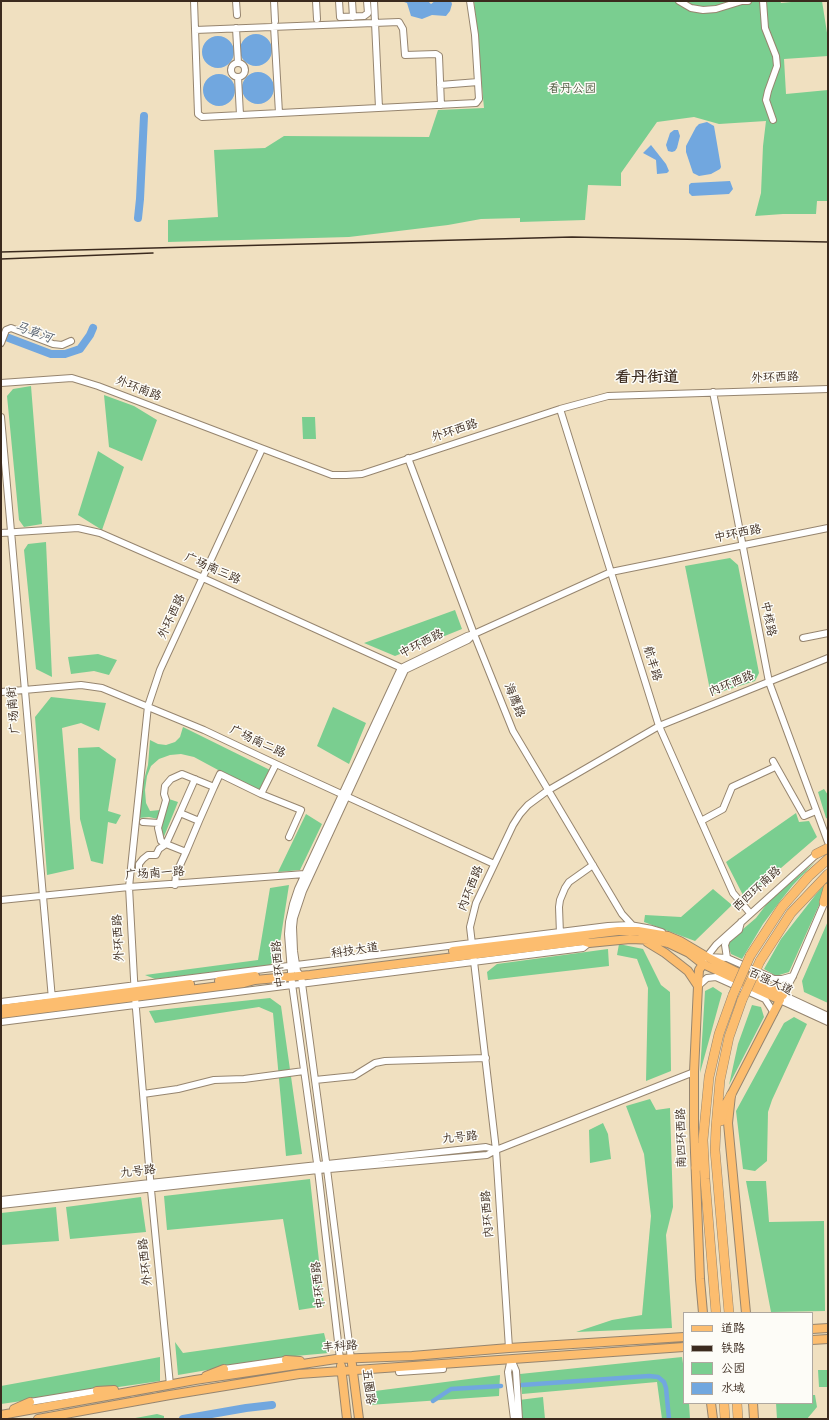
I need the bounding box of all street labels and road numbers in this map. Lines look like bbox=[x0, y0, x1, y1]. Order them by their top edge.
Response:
street label: 外环西路 bbox=[751, 371, 799, 387]
street label: 外环南路 bbox=[113, 375, 163, 405]
street label: 外环西路 bbox=[430, 418, 480, 446]
street label: 中环西路 bbox=[713, 523, 763, 547]
street label: 广场南三路 bbox=[182, 551, 242, 589]
street label: 外环西路 bbox=[156, 592, 190, 642]
street label: 中核路 bbox=[756, 600, 778, 638]
street label: 中环西路 bbox=[397, 628, 447, 662]
street label: 航丰路 bbox=[639, 645, 663, 683]
street label: 内环西路 bbox=[707, 669, 757, 701]
street label: 海鹰路 bbox=[500, 682, 526, 720]
street label: 广场南街 bbox=[6, 685, 24, 735]
street label: 广场南二路 bbox=[227, 724, 287, 762]
street label: 内环西路 bbox=[456, 864, 488, 914]
street label: 西四环南路 bbox=[731, 865, 785, 915]
street label: 广场南一路 bbox=[125, 866, 185, 884]
street label: 外环西路 bbox=[112, 914, 128, 962]
street label: 中环西路 bbox=[271, 939, 289, 989]
street label: 科技大道 bbox=[330, 942, 380, 962]
street label: 百强大道 bbox=[745, 966, 795, 1000]
street label: 南四环西路 bbox=[675, 1108, 691, 1168]
street label: 九号路 bbox=[441, 1130, 479, 1148]
street label: 九号路 bbox=[119, 1164, 157, 1182]
street label: 内环西路 bbox=[480, 1190, 498, 1238]
street label: 外环西路 bbox=[137, 1237, 157, 1287]
street label: 中环西路 bbox=[310, 1260, 330, 1310]
street label: 丰科路 bbox=[322, 1340, 358, 1356]
street label: 五圈路 bbox=[358, 1368, 376, 1406]

